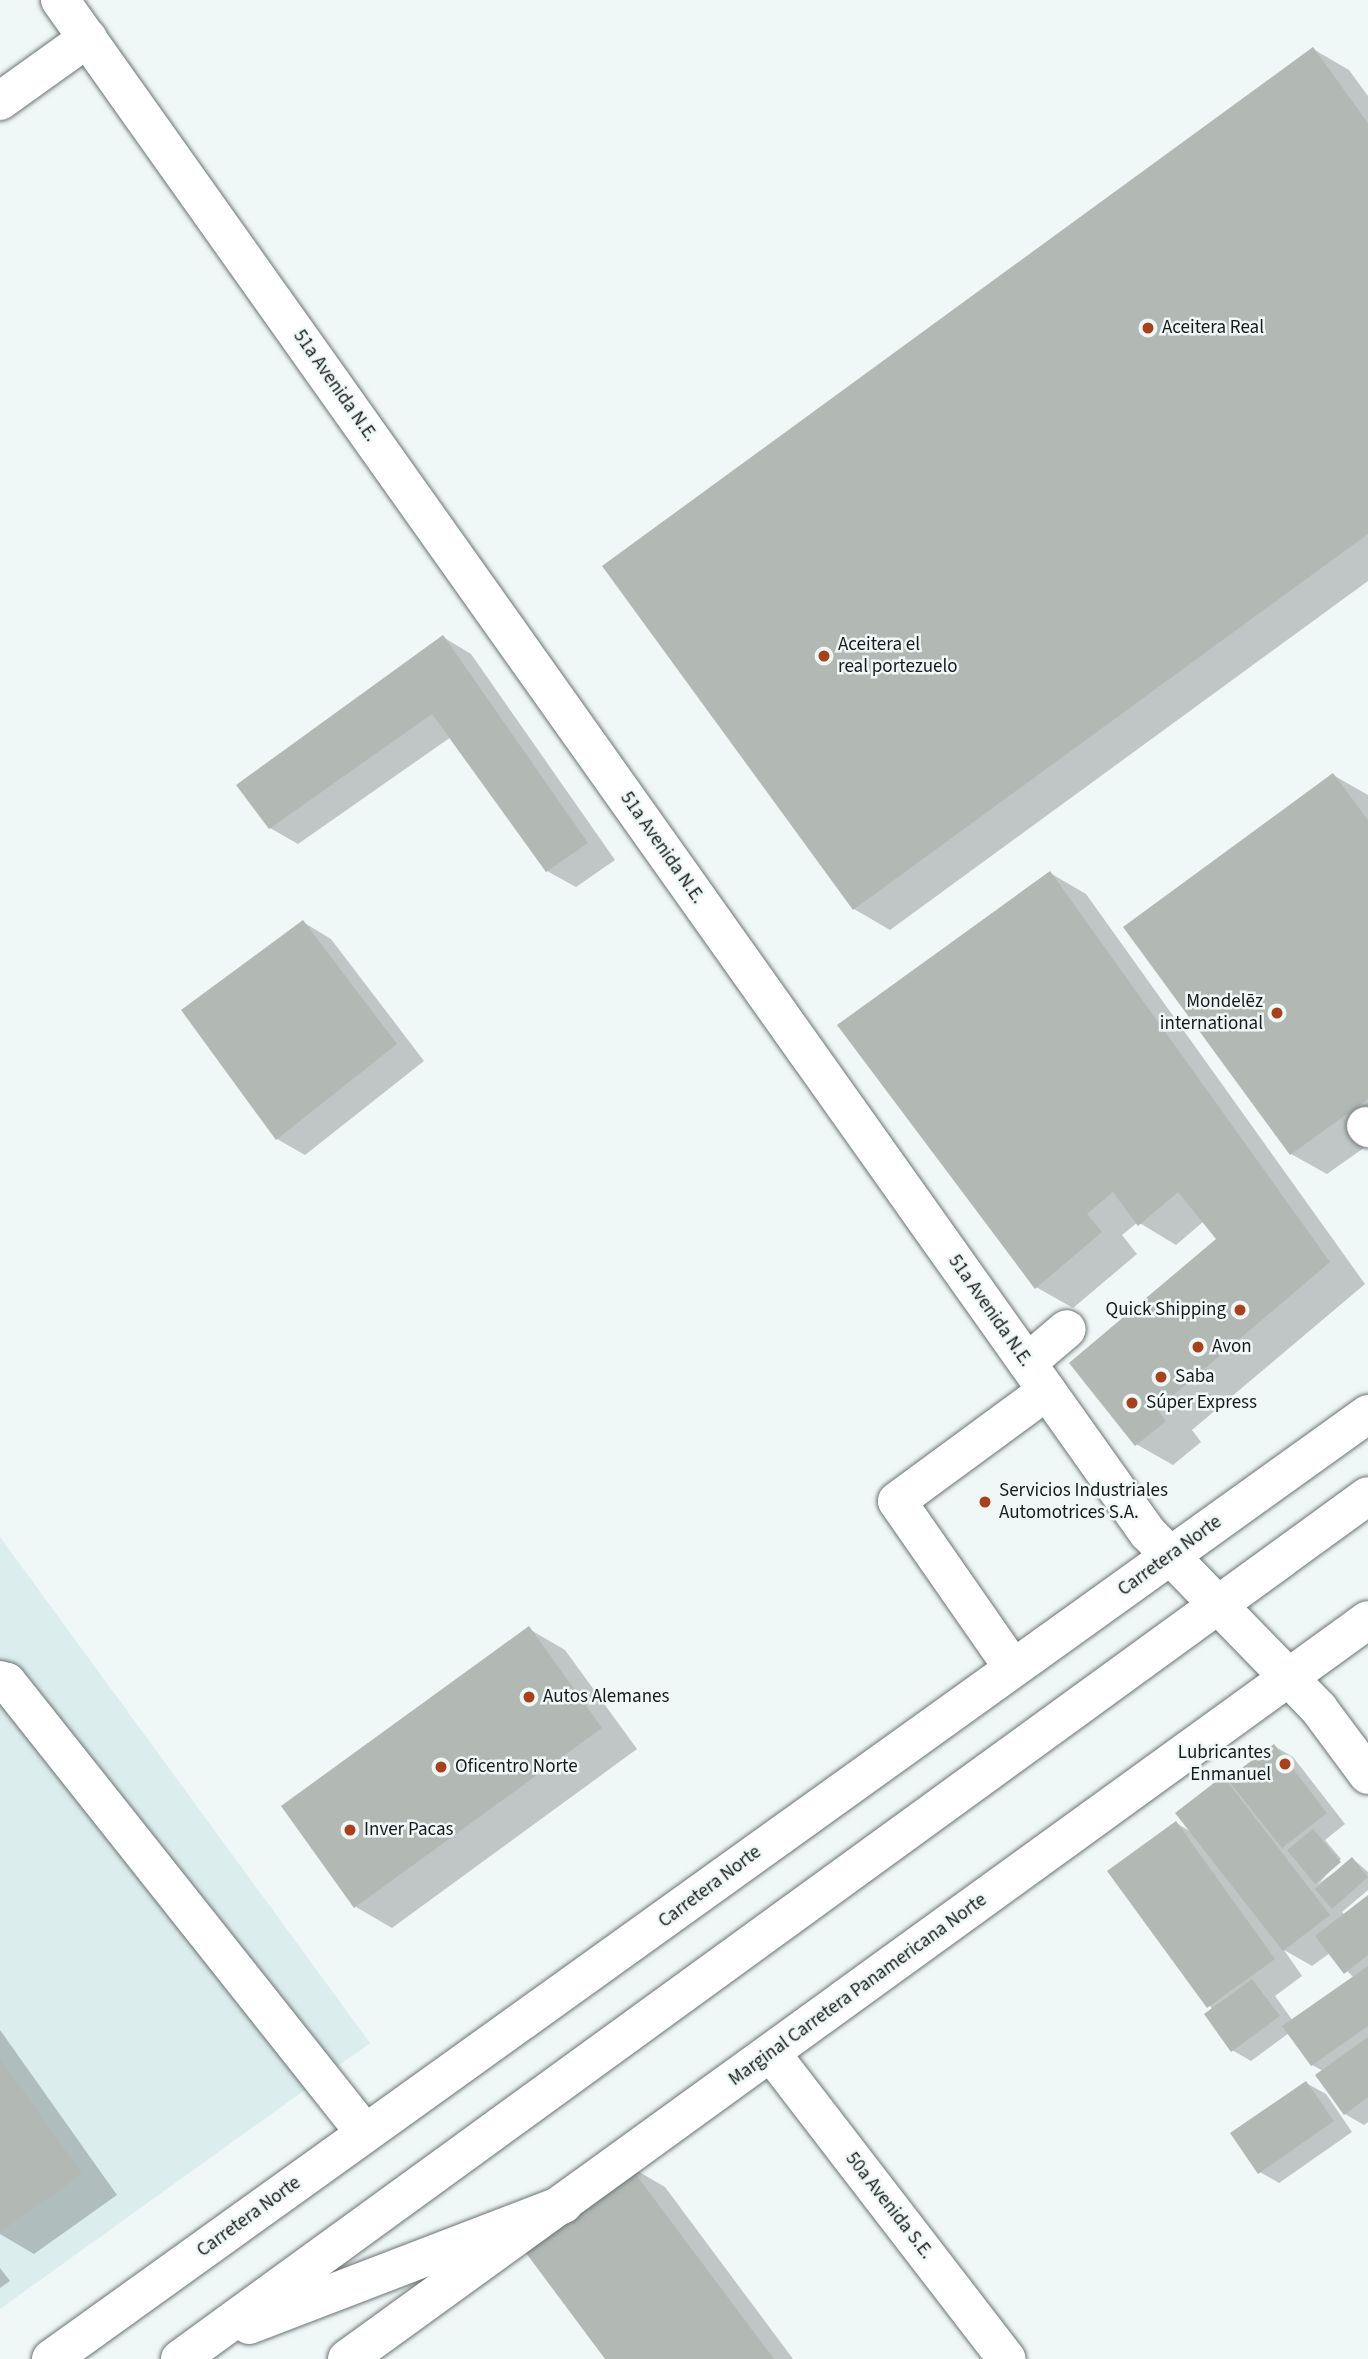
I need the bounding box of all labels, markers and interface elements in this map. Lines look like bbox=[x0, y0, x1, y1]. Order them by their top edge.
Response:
place label: Aceitera Real bbox=[1162, 317, 1264, 339]
marker: Aceitera Real bbox=[1140, 320, 1156, 336]
street label: 51a Avenida N.E. bbox=[288, 326, 382, 446]
place label: Aceitera el real portezuelo bbox=[838, 634, 958, 678]
marker: Aceitera el real portezuelo bbox=[816, 648, 832, 664]
street label: 51a Avenida N.E. bbox=[615, 788, 709, 908]
place label: Mondelēz international bbox=[1160, 991, 1263, 1035]
marker: Mondelēz international bbox=[1269, 1005, 1285, 1021]
street label: 51a Avenida N.E. bbox=[943, 1251, 1037, 1371]
place label: Quick Shipping bbox=[1106, 1299, 1226, 1321]
marker: Quick Shipping bbox=[1232, 1302, 1248, 1318]
place label: Avon bbox=[1212, 1336, 1252, 1358]
marker: Avon bbox=[1190, 1339, 1206, 1355]
place label: Saba bbox=[1175, 1366, 1215, 1388]
marker: Saba bbox=[1153, 1369, 1169, 1385]
place label: Súper Express bbox=[1146, 1392, 1257, 1414]
marker: Súper Express bbox=[1124, 1395, 1140, 1411]
place label: Servicios Industriales Automotrices S.A. bbox=[999, 1480, 1168, 1524]
marker: Servicios Industriales Automotrices S.A. bbox=[977, 1494, 993, 1510]
street label: Carretera Norte bbox=[1114, 1511, 1226, 1601]
place label: Autos Alemanes bbox=[543, 1686, 669, 1708]
marker: Autos Alemanes bbox=[521, 1689, 537, 1705]
place label: Lubricantes Enmanuel bbox=[1178, 1742, 1271, 1786]
place label: Oficentro Norte bbox=[455, 1756, 578, 1778]
marker: Lubricantes Enmanuel bbox=[1277, 1756, 1293, 1772]
marker: Oficentro Norte bbox=[433, 1759, 449, 1775]
place label: Inver Pacas bbox=[364, 1819, 454, 1841]
marker: Inver Pacas bbox=[342, 1822, 358, 1838]
street label: Carretera Norte bbox=[654, 1841, 766, 1933]
street label: Marginal Carretera Panamericana Norte bbox=[725, 1889, 991, 2091]
street label: 50a Avenida S.E. bbox=[840, 2148, 938, 2264]
street label: Carretera Norte bbox=[193, 2172, 305, 2262]

